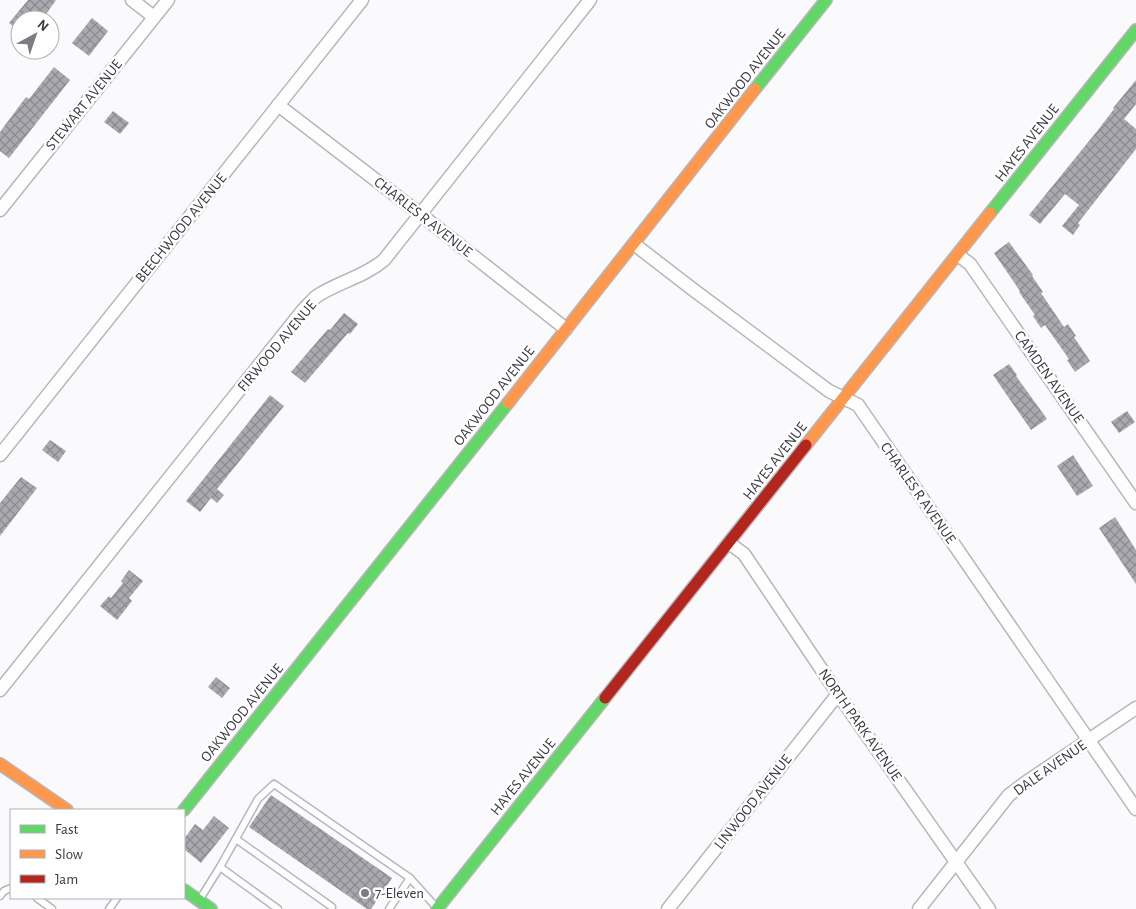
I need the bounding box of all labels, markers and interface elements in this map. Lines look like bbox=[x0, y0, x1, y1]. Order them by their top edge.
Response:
north arrow bbox=[10, 10, 60, 60]
text: N bbox=[34, 17, 51, 34]
street label: OAKWOOD AVENUE bbox=[702, 27, 788, 131]
street label: STEWART AVENUE bbox=[43, 57, 125, 153]
street label: HAYES AVENUE bbox=[992, 101, 1062, 185]
street label: BEECHWOOD AVENUE bbox=[133, 171, 229, 285]
street label: CHARLES R AVENUE bbox=[371, 174, 475, 260]
street label: FIRWOOD AVENUE bbox=[235, 298, 319, 394]
street label: CAMDEN AVENUE bbox=[1012, 328, 1086, 426]
street label: OAKWOOD AVENUE bbox=[451, 344, 537, 448]
street label: HAYES AVENUE bbox=[740, 419, 810, 503]
street label: CHARLES R AVENUE bbox=[878, 440, 958, 546]
street label: OAKWOOD AVENUE bbox=[198, 661, 286, 765]
street label: NORTH PARK AVENUE bbox=[816, 666, 904, 784]
street label: HAYES AVENUE bbox=[488, 736, 558, 818]
street label: DALE AVENUE bbox=[1011, 737, 1089, 799]
street label: LINWOOD AVENUE bbox=[712, 752, 794, 852]
legend bbox=[10, 809, 185, 899]
text: Fast bbox=[55, 822, 79, 837]
text: Slow bbox=[55, 847, 83, 862]
text: Jam bbox=[55, 872, 78, 887]
place label: 7-Eleven bbox=[375, 886, 424, 901]
marker: 7-Eleven bbox=[359, 887, 371, 899]

